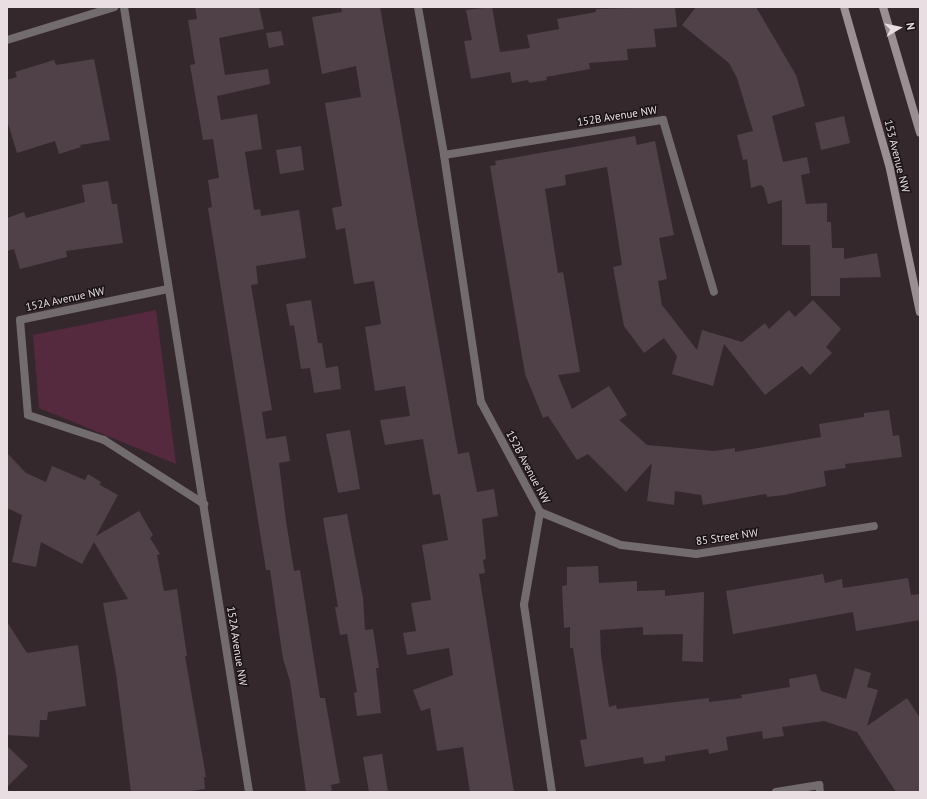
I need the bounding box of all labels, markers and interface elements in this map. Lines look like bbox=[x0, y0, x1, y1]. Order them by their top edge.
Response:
north arrow bbox=[879, 8, 919, 48]
text: N bbox=[903, 21, 918, 31]
street label: 152B Avenue NW bbox=[576, 103, 658, 129]
street label: 153 Avenue NW bbox=[882, 118, 912, 194]
street label: 152A Avenue NW bbox=[24, 284, 106, 314]
street label: 152B Avenue NW bbox=[503, 428, 553, 506]
street label: 85 Street NW bbox=[695, 526, 759, 548]
street label: 152A Avenue NW bbox=[224, 605, 250, 687]

